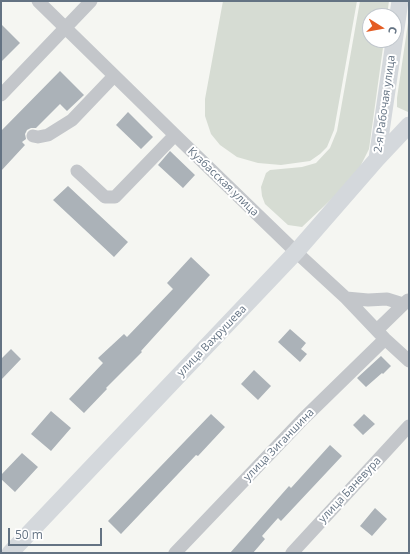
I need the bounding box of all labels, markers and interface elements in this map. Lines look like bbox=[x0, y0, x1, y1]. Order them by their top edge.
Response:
north arrow bbox=[362, 8, 402, 48]
text: С bbox=[385, 25, 401, 35]
street label: 2-я Рабочая улица bbox=[372, 54, 398, 154]
street label: Кузбасская улица bbox=[185, 145, 261, 219]
street label: улица Вахрушева bbox=[175, 303, 249, 379]
street label: улица Зиганшина bbox=[241, 406, 317, 484]
street label: улица Баневура bbox=[316, 454, 384, 526]
scale bar bbox=[10, 520, 104, 546]
text: 50 m bbox=[15, 526, 43, 543]

